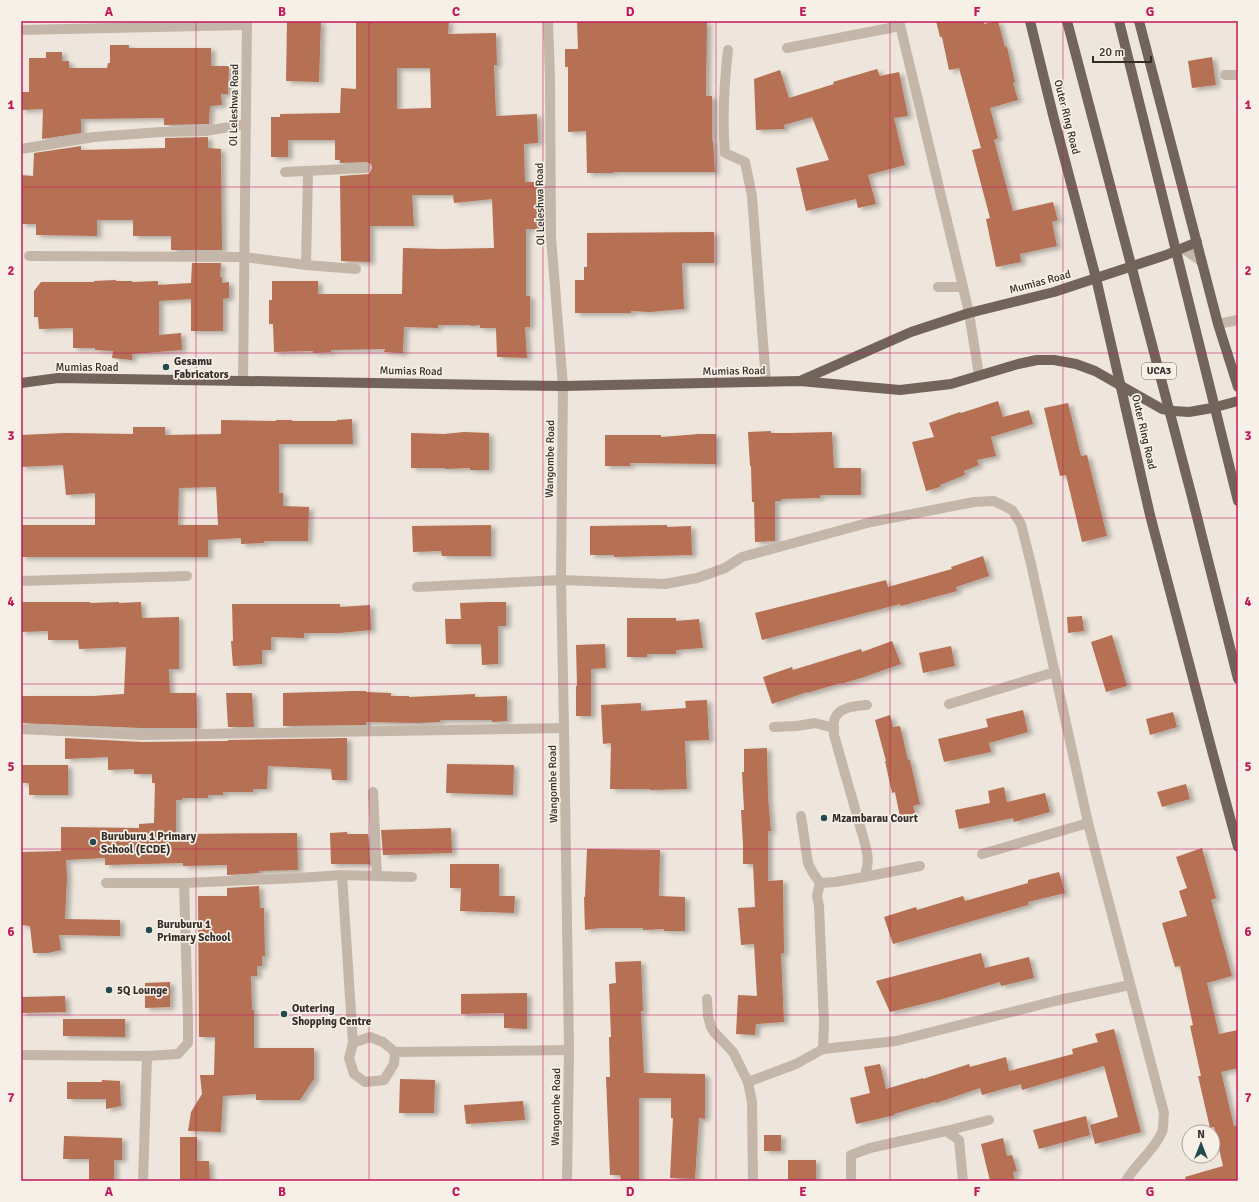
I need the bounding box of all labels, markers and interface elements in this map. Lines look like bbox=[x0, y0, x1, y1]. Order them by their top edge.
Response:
text: A bbox=[105, 4, 114, 20]
text: B bbox=[278, 4, 286, 20]
text: C bbox=[452, 4, 460, 20]
text: D bbox=[626, 4, 635, 20]
text: E bbox=[799, 4, 807, 20]
text: F bbox=[974, 4, 981, 20]
text: G bbox=[1146, 4, 1154, 20]
scale bar bbox=[1093, 38, 1151, 64]
text: 20 m bbox=[1099, 45, 1124, 60]
street label: Ol Leleshwa Road bbox=[227, 63, 241, 146]
street label: Outer Ring Road bbox=[1051, 78, 1083, 156]
text: 1 bbox=[7, 97, 15, 113]
text: 1 bbox=[1244, 97, 1252, 113]
street label: Ol Leleshwa Road bbox=[533, 162, 547, 245]
text: 2 bbox=[7, 263, 15, 279]
text: 2 bbox=[1244, 263, 1252, 279]
street label: Mumias Road bbox=[1008, 268, 1072, 296]
place label: Gesamu Fabricators bbox=[174, 355, 229, 381]
street label: Mumias Road bbox=[55, 361, 119, 374]
marker: Gesamu Fabricators bbox=[161, 362, 171, 372]
road number: UCA3 bbox=[1142, 363, 1176, 379]
street label: Mumias Road bbox=[379, 364, 443, 378]
street label: Mumias Road bbox=[702, 364, 766, 378]
street label: Outer Ring Road bbox=[1129, 393, 1159, 471]
street label: Wangombe Road bbox=[543, 420, 557, 498]
text: 3 bbox=[7, 428, 15, 444]
text: 3 bbox=[1244, 428, 1252, 444]
text: 4 bbox=[7, 594, 15, 610]
text: 4 bbox=[1244, 594, 1252, 610]
street label: Wangombe Road bbox=[546, 745, 560, 823]
text: 5 bbox=[7, 759, 15, 775]
text: 5 bbox=[1244, 759, 1252, 775]
place label: Mzambarau Court bbox=[832, 812, 918, 825]
marker: Mzambarau Court bbox=[819, 813, 829, 823]
place label: Buruburu 1 Primary School (ECDE) bbox=[101, 830, 197, 856]
marker: Buruburu 1 Primary School (ECDE) bbox=[88, 837, 98, 847]
place label: Buruburu 1 Primary School bbox=[157, 918, 231, 944]
text: 6 bbox=[7, 924, 15, 940]
text: 6 bbox=[1244, 924, 1252, 940]
marker: Buruburu 1 Primary School bbox=[144, 925, 154, 935]
place label: 5Q Lounge bbox=[117, 984, 168, 997]
marker: 5Q Lounge bbox=[104, 985, 114, 995]
place label: Outering Shopping Centre bbox=[292, 1002, 372, 1028]
marker: Outering Shopping Centre bbox=[279, 1009, 289, 1019]
street label: Wangombe Road bbox=[549, 1068, 563, 1146]
text: 7 bbox=[7, 1090, 15, 1106]
text: 7 bbox=[1244, 1090, 1252, 1106]
north arrow bbox=[1181, 1124, 1221, 1164]
text: N bbox=[1197, 1128, 1205, 1141]
text: A bbox=[105, 1184, 114, 1200]
text: B bbox=[278, 1184, 286, 1200]
text: C bbox=[452, 1184, 460, 1200]
text: D bbox=[626, 1184, 635, 1200]
text: E bbox=[799, 1184, 807, 1200]
text: F bbox=[974, 1184, 981, 1200]
text: G bbox=[1146, 1184, 1154, 1200]

